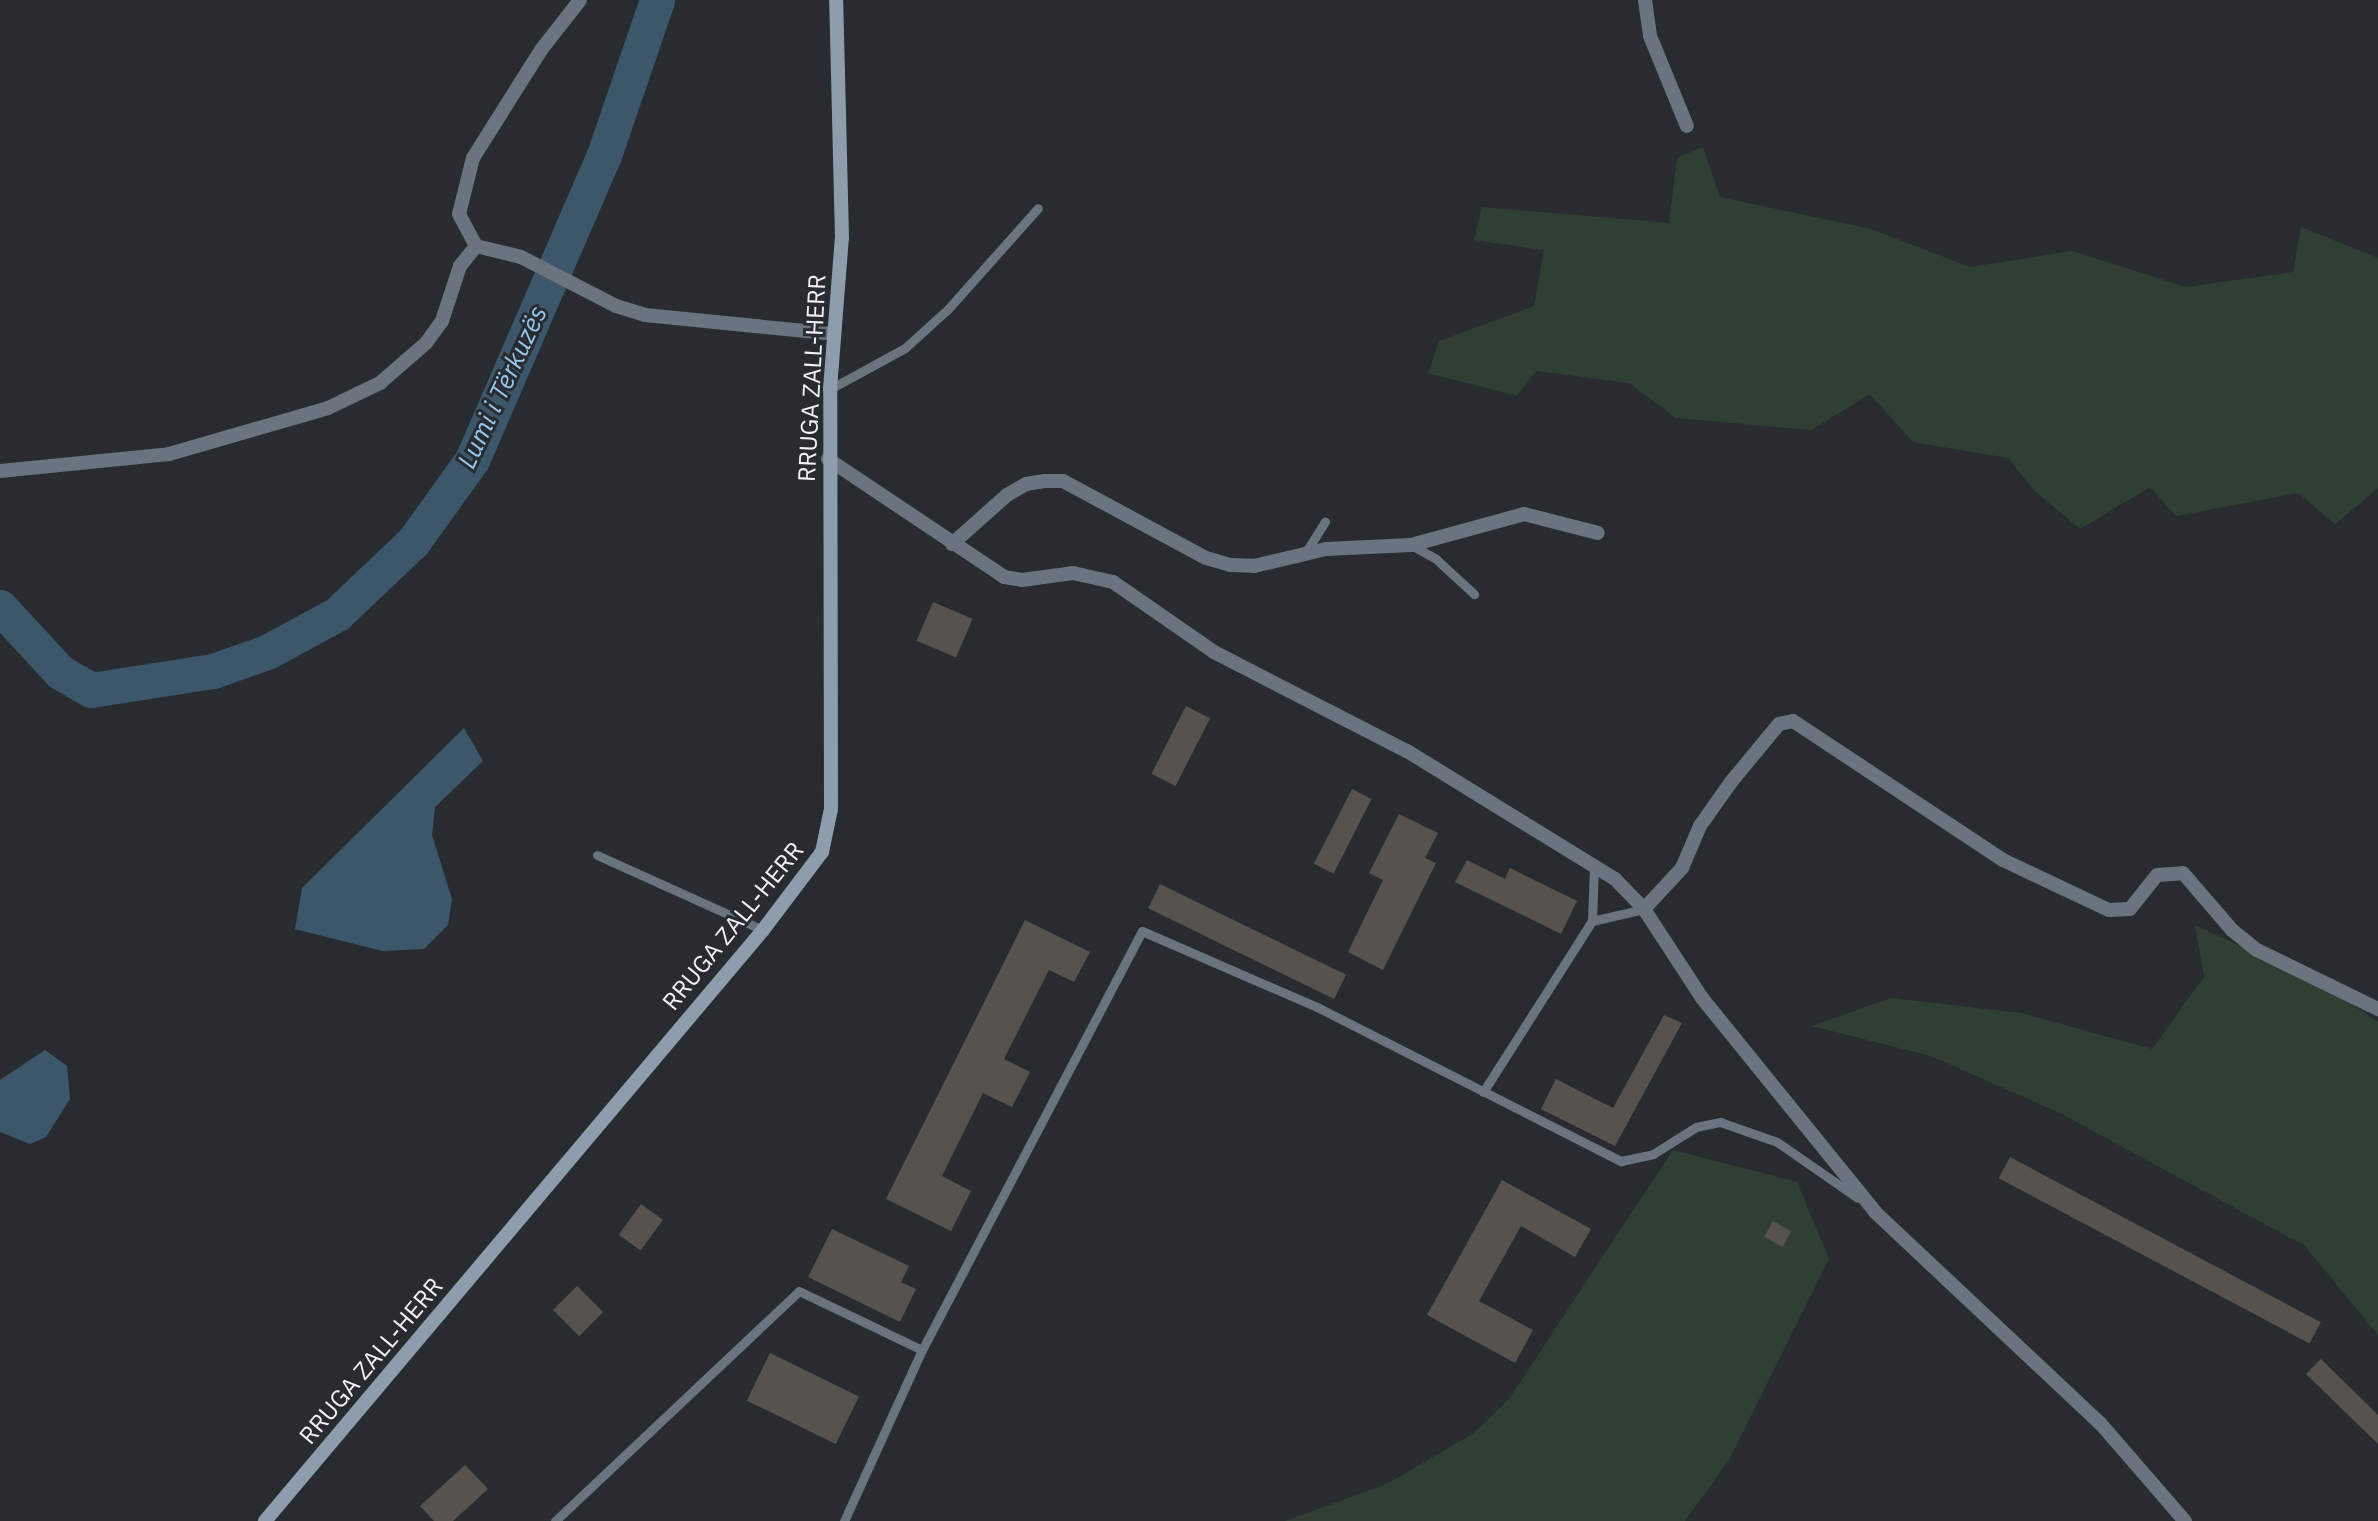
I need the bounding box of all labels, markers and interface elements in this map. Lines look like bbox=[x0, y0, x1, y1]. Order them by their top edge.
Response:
street label: RRUGA ZALL-HERR bbox=[792, 273, 832, 483]
water label: Lumi i Tërkuzës bbox=[451, 301, 553, 473]
street label: RRUGA ZALL-HERR bbox=[656, 836, 810, 1016]
street label: RRUGA ZALL-HERR bbox=[293, 1272, 449, 1450]

